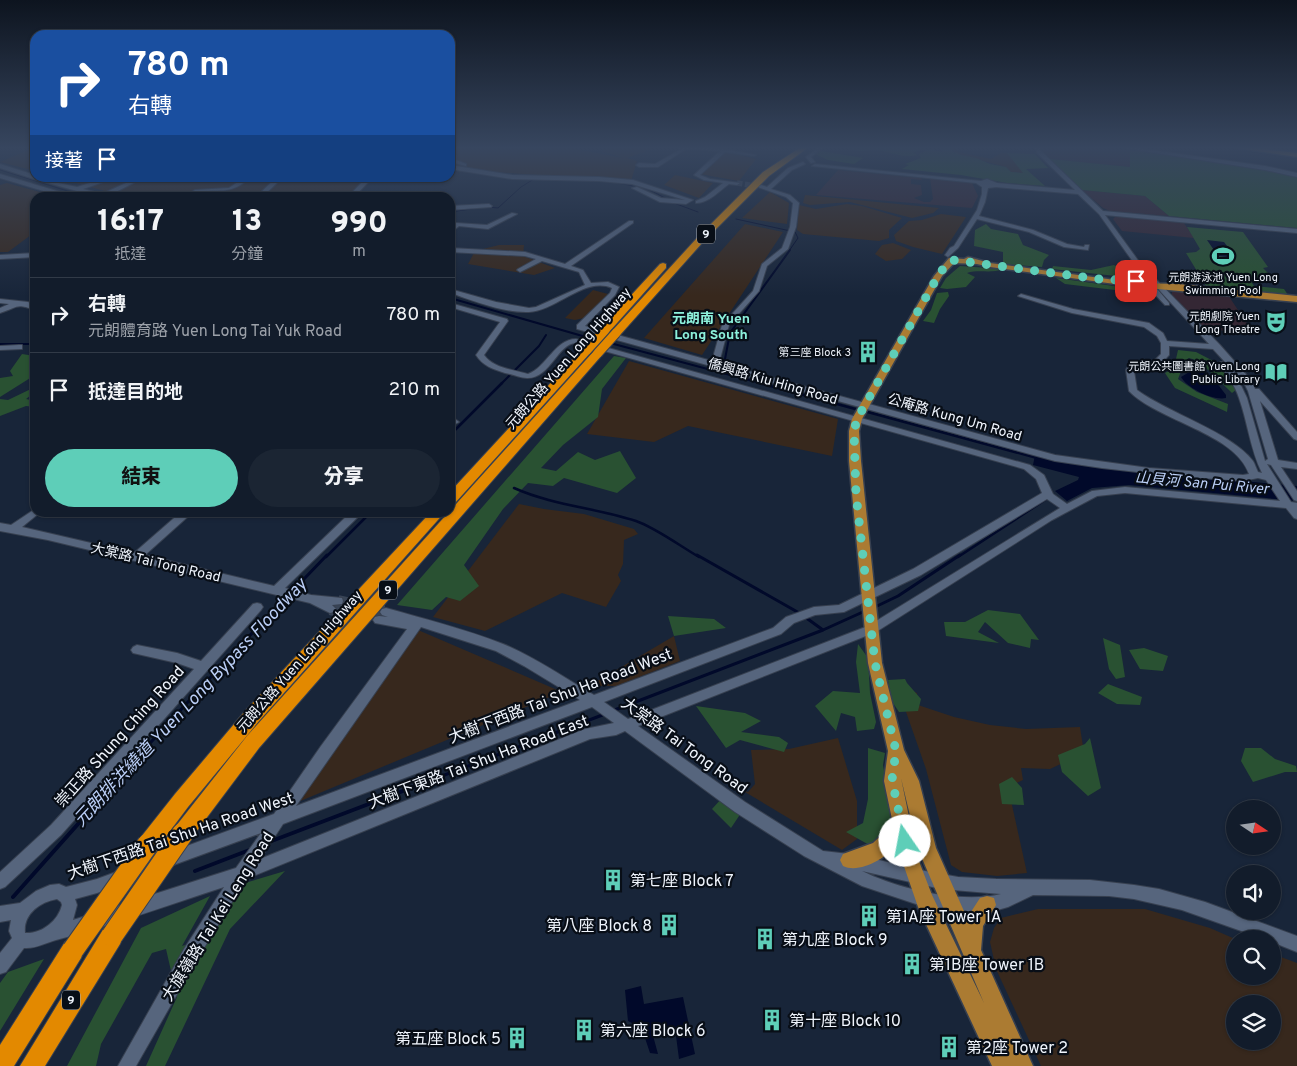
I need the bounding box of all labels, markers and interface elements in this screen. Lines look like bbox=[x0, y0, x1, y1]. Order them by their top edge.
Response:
text: 780 m bbox=[128, 44, 230, 88]
icon: right bbox=[45, 50, 110, 115]
text: 右轉 bbox=[128, 94, 172, 121]
icon: arrive bbox=[93, 145, 121, 173]
text: 接著 bbox=[45, 150, 83, 174]
text: 16:17 bbox=[97, 204, 164, 241]
text: 13 bbox=[232, 204, 262, 241]
text: 990 bbox=[330, 206, 388, 243]
road number: 9 bbox=[697, 224, 715, 243]
text: m bbox=[352, 242, 366, 262]
sports icon: 元朗游泳池 Yuen Long Swimming Pool bbox=[1210, 243, 1236, 269]
text: 抵達 bbox=[115, 245, 147, 265]
text: 分鐘 bbox=[231, 245, 263, 265]
pin bbox=[1115, 260, 1157, 302]
icon: arrive bbox=[1122, 267, 1150, 295]
place label: 元朗游泳池 Yuen Long Swimming Pool bbox=[1168, 271, 1278, 298]
street label: 元朗公路 Yuen Long Highway bbox=[503, 285, 635, 433]
text: 右轉 bbox=[88, 293, 126, 317]
icon: right bbox=[45, 301, 73, 329]
text: 780 m bbox=[386, 303, 440, 327]
theatre icon: 元朗劇院 Yuen Long Theatre bbox=[1263, 309, 1289, 335]
place label: 元朗劇院 Yuen Long Theatre bbox=[1189, 310, 1260, 337]
district label: 元朗南 Yuen Long South bbox=[672, 311, 750, 344]
text: 元朗體育路 Yuen Long Tai Yuk Road bbox=[88, 322, 342, 342]
building icon: 第三座 Block 3 bbox=[855, 339, 881, 365]
place label: 第三座 Block 3 bbox=[778, 346, 851, 360]
street label: 僑興路 Kiu Hing Road bbox=[706, 356, 839, 409]
library icon: 元朗公共圖書館 Yuen Long Public Library bbox=[1263, 359, 1289, 385]
place label: 元朗公共圖書館 Yuen Long Public Library bbox=[1128, 360, 1260, 387]
icon: arrive bbox=[45, 376, 73, 404]
text: 210 m bbox=[389, 378, 440, 402]
text: 抵達目的地 bbox=[88, 381, 183, 405]
street label: 公庵路 Kung Um Road bbox=[885, 390, 1024, 446]
button: 結束 bbox=[45, 449, 238, 507]
button: 分享 bbox=[248, 449, 440, 507]
water label: 山貝河 San Pui River bbox=[1134, 469, 1271, 500]
street label: 大棠路 Tai Tong Road bbox=[89, 540, 222, 587]
water label: 元朗排洪繞道 Yuen Long Bypass Floodway bbox=[70, 573, 314, 832]
road number: 9 bbox=[379, 580, 397, 600]
street label: 元朗公路 Yuen Long Highway bbox=[234, 588, 366, 736]
street label: 大樹下西路 Tai Shu Ha Road West bbox=[446, 645, 675, 749]
street label: 崇正路 Shung Ching Road bbox=[52, 662, 189, 812]
street label: 大棠路 Tai Tong Road bbox=[617, 694, 751, 799]
street label: 大樹下東路 Tai Shu Ha Road East bbox=[366, 711, 592, 814]
street label: 大樹下西路 Tai Shu Ha Road West bbox=[65, 789, 296, 885]
north arrow bbox=[1226, 800, 1281, 855]
map controls bbox=[1226, 800, 1281, 1050]
position arrow bbox=[878, 814, 930, 866]
street label: 大旗嶺路 Tai Kei Leng Road bbox=[158, 829, 279, 1005]
button: sound bbox=[1226, 865, 1281, 920]
building icon: 第七座 Block 7 bbox=[600, 867, 626, 893]
place label: 第七座 Block 7 bbox=[630, 872, 734, 892]
building icon: 第1A座 Tower 1A bbox=[856, 903, 882, 929]
place label: 第1A座 Tower 1A bbox=[886, 908, 1002, 928]
building icon: 第八座 Block 8 bbox=[656, 912, 682, 938]
place label: 第八座 Block 8 bbox=[546, 917, 652, 937]
building icon: 第九座 Block 9 bbox=[752, 926, 778, 952]
button: search bbox=[1226, 930, 1281, 985]
place label: 第九座 Block 9 bbox=[782, 931, 887, 951]
building icon: 第1B座 Tower 1B bbox=[899, 951, 925, 977]
place label: 第1B座 Tower 1B bbox=[929, 956, 1044, 976]
road number: 9 bbox=[62, 990, 80, 1010]
button: layers bbox=[1226, 995, 1281, 1050]
building icon: 第十座 Block 10 bbox=[759, 1007, 785, 1033]
place label: 第十座 Block 10 bbox=[789, 1012, 901, 1032]
building icon: 第六座 Block 6 bbox=[571, 1017, 597, 1043]
place label: 第六座 Block 6 bbox=[600, 1022, 705, 1042]
building icon: 第五座 Block 5 bbox=[504, 1025, 530, 1051]
place label: 第五座 Block 5 bbox=[395, 1030, 501, 1050]
building icon: 第2座 Tower 2 bbox=[936, 1034, 962, 1060]
place label: 第2座 Tower 2 bbox=[966, 1039, 1068, 1059]

